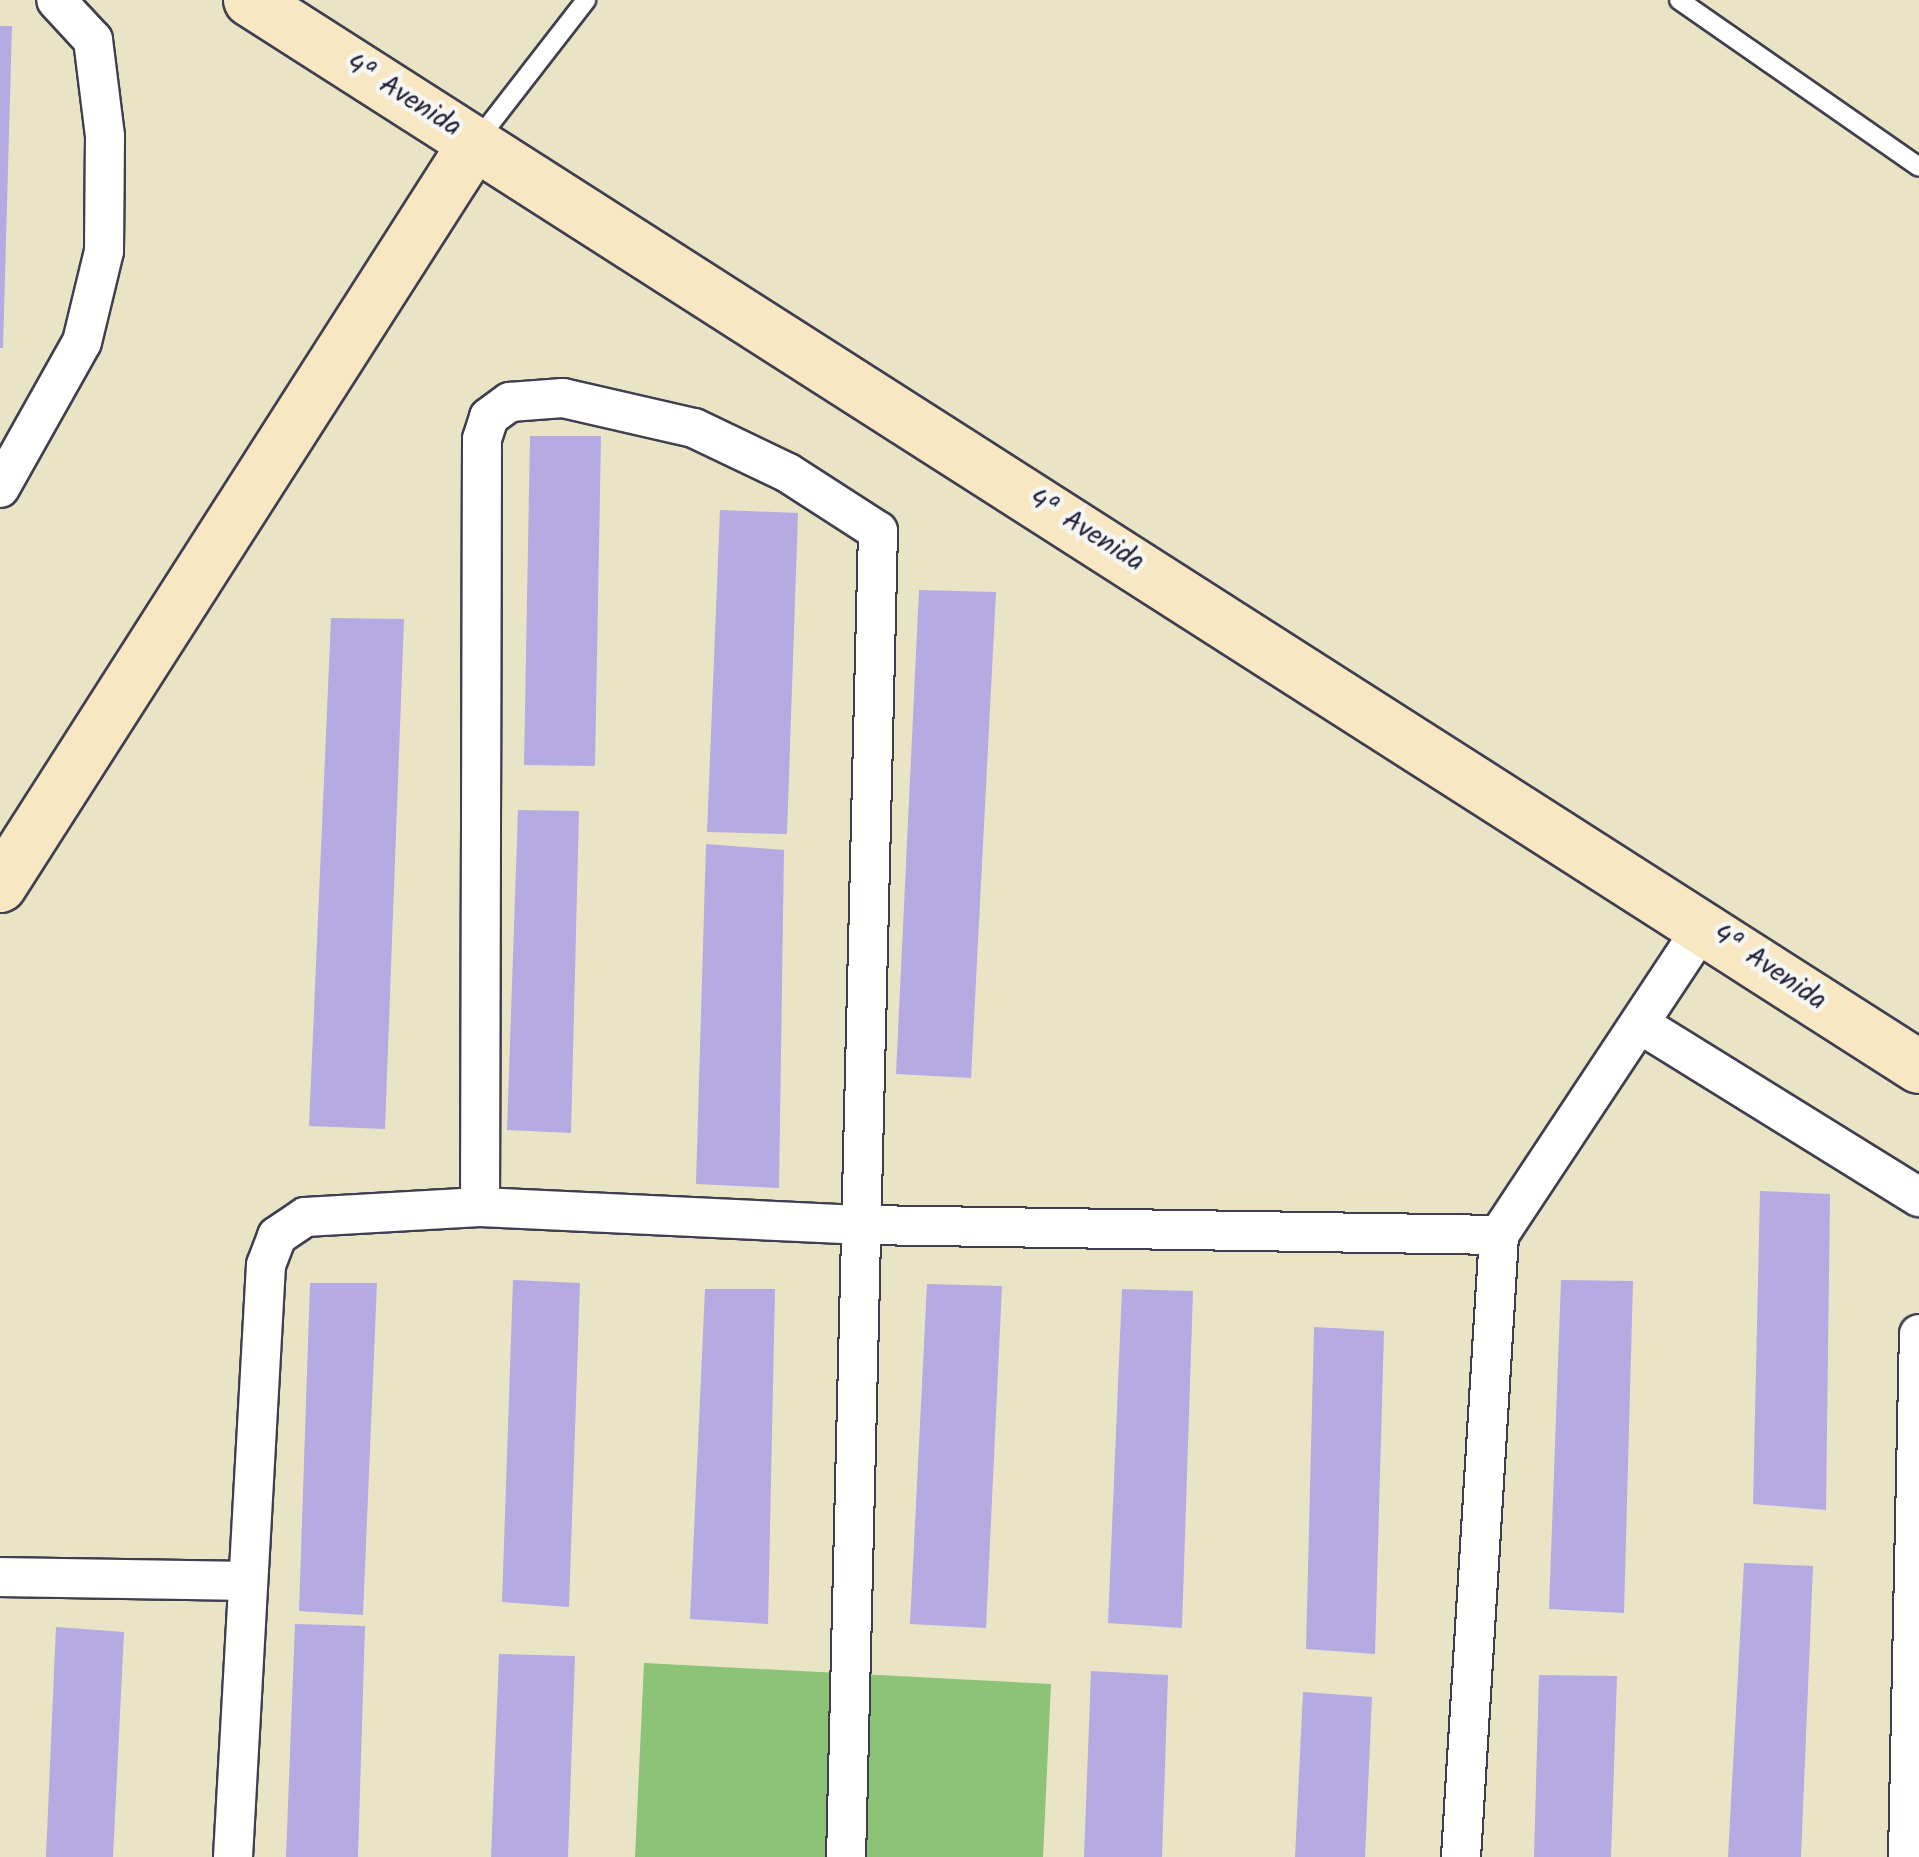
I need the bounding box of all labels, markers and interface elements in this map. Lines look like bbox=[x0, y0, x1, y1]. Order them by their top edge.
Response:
street label: 4ª Avenida bbox=[339, 47, 467, 145]
street label: 4ª Avenida bbox=[1022, 482, 1150, 580]
street label: 4ª Avenida bbox=[1706, 918, 1832, 1018]

